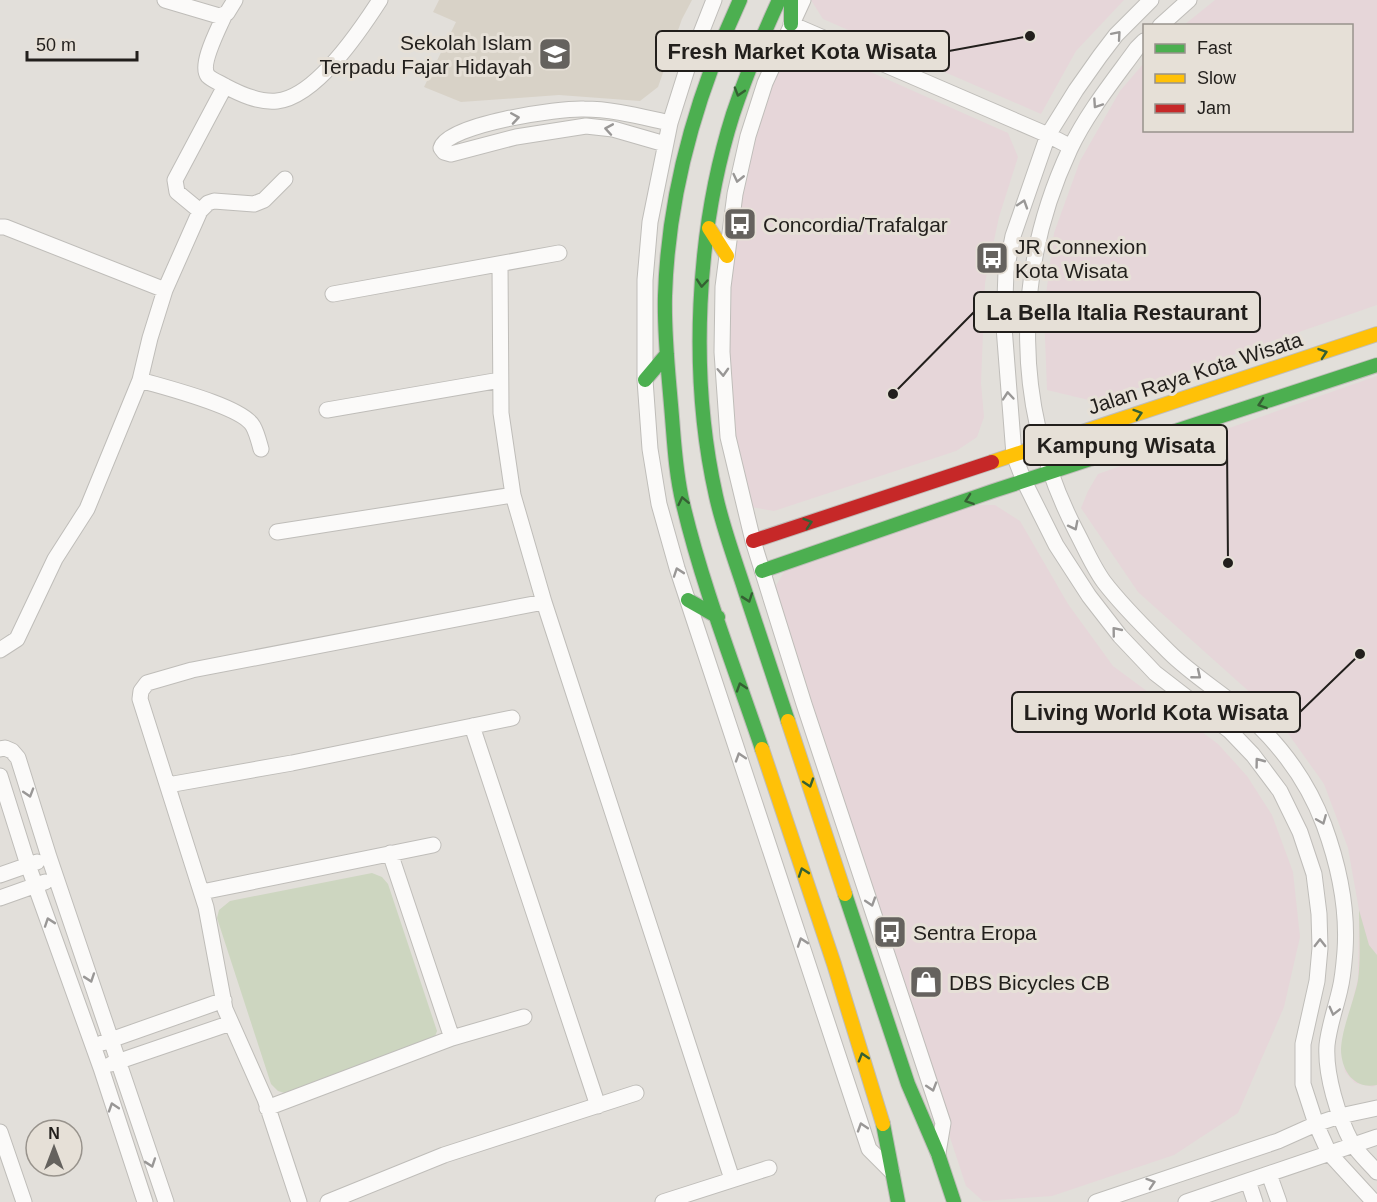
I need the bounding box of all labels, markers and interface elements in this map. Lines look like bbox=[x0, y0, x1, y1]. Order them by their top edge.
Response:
scale bar bbox=[27, 24, 136, 62]
legend bbox=[1143, 24, 1353, 132]
place label: Sekolah Islam Terpadu Fajar Hidayah bbox=[320, 31, 532, 78]
callout: Fresh Market Kota Wisata bbox=[656, 31, 949, 71]
one-way arrow bbox=[1110, 31, 1121, 42]
text: 50 m bbox=[36, 35, 76, 55]
school or university icon: Sekolah Islam Terpadu Fajar Hidayah bbox=[537, 36, 573, 72]
text: Fast bbox=[1197, 38, 1232, 58]
text: Fresh Market Kota Wisata bbox=[668, 39, 937, 64]
text: Slow bbox=[1197, 68, 1237, 88]
one-way arrow bbox=[734, 86, 746, 97]
one-way arrow bbox=[1092, 98, 1104, 108]
text: Jam bbox=[1197, 98, 1231, 118]
one-way arrow bbox=[510, 112, 520, 124]
one-way arrow bbox=[604, 123, 614, 136]
one-way arrow bbox=[733, 173, 746, 183]
one-way arrow bbox=[1016, 199, 1029, 210]
bus stop icon: Concordia/Trafalgar bbox=[722, 206, 758, 242]
place label: Concordia/Trafalgar bbox=[763, 213, 948, 236]
place label: JR Connexion Kota Wisata bbox=[1015, 235, 1147, 282]
bus stop icon: JR Connexion Kota Wisata bbox=[974, 240, 1010, 276]
one-way arrow bbox=[696, 279, 709, 288]
callout: La Bella Italia Restaurant bbox=[974, 292, 1260, 332]
text: La Bella Italia Restaurant bbox=[986, 300, 1248, 325]
street label: Jalan Raya Kota Wisata bbox=[1085, 327, 1305, 419]
one-way arrow bbox=[1317, 347, 1328, 360]
one-way arrow bbox=[716, 367, 729, 376]
one-way arrow bbox=[1002, 392, 1015, 401]
one-way arrow bbox=[1257, 396, 1268, 409]
one-way arrow bbox=[1132, 409, 1143, 421]
callout: Kampung Wisata bbox=[1024, 425, 1227, 465]
text: Kampung Wisata bbox=[1037, 433, 1216, 458]
one-way arrow bbox=[964, 492, 975, 505]
one-way arrow bbox=[677, 496, 690, 506]
one-way arrow bbox=[802, 517, 813, 530]
one-way arrow bbox=[1067, 520, 1078, 531]
one-way arrow bbox=[673, 567, 686, 578]
one-way arrow bbox=[740, 592, 753, 603]
one-way arrow bbox=[1113, 626, 1124, 637]
one-way arrow bbox=[1190, 667, 1201, 678]
one-way arrow bbox=[736, 682, 748, 693]
callout: Living World Kota Wisata bbox=[1012, 692, 1300, 732]
text: Living World Kota Wisata bbox=[1024, 700, 1289, 725]
one-way arrow bbox=[735, 752, 747, 763]
one-way arrow bbox=[1255, 758, 1266, 769]
one-way arrow bbox=[802, 777, 814, 788]
one-way arrow bbox=[22, 787, 34, 797]
one-way arrow bbox=[1315, 814, 1327, 825]
one-way arrow bbox=[797, 867, 810, 877]
one-way arrow bbox=[864, 896, 876, 907]
bus stop icon: Sentra Eropa bbox=[872, 914, 908, 950]
one-way arrow bbox=[44, 917, 57, 928]
place label: Sentra Eropa bbox=[913, 921, 1037, 944]
one-way arrow bbox=[796, 937, 809, 948]
one-way arrow bbox=[1314, 938, 1326, 947]
shop icon: DBS Bicycles CB bbox=[908, 964, 944, 1000]
place label: DBS Bicycles CB bbox=[949, 971, 1110, 994]
one-way arrow bbox=[83, 972, 95, 983]
one-way arrow bbox=[1329, 1006, 1342, 1016]
one-way arrow bbox=[858, 1052, 870, 1063]
one-way arrow bbox=[925, 1081, 937, 1092]
one-way arrow bbox=[108, 1102, 120, 1113]
north arrow bbox=[24, 1118, 84, 1178]
one-way arrow bbox=[857, 1122, 869, 1133]
text: N bbox=[48, 1125, 60, 1142]
one-way arrow bbox=[144, 1157, 157, 1168]
one-way arrow bbox=[1146, 1178, 1156, 1191]

